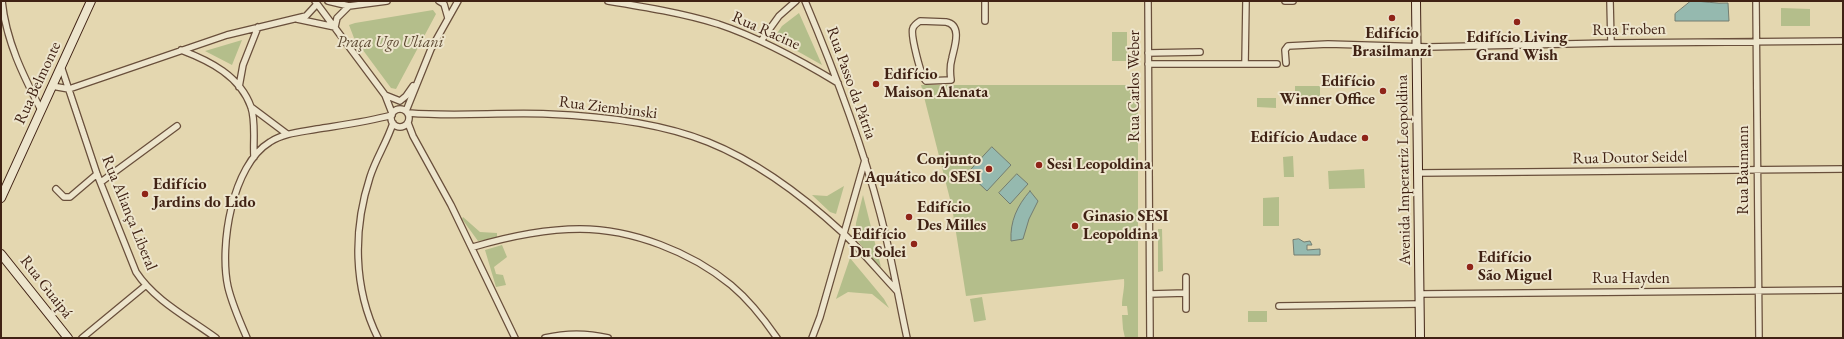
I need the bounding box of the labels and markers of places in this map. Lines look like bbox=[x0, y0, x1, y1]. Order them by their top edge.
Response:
marker: Edifício Brasilmanzi bbox=[1387, 13, 1397, 23]
marker: Edifício Living Grand Wish bbox=[1512, 17, 1522, 27]
place label: Edifício Brasilmanzi bbox=[1352, 24, 1432, 62]
place label: Edifício Living Grand Wish bbox=[1466, 28, 1568, 66]
place label: Edifício Maison Alenata bbox=[884, 65, 988, 103]
place label: Edifício Winner Office bbox=[1280, 72, 1375, 110]
marker: Edifício Maison Alenata bbox=[871, 79, 881, 89]
marker: Edifício Winner Office bbox=[1378, 86, 1388, 96]
place label: Edifício Audace bbox=[1250, 128, 1357, 148]
marker: Edifício Audace bbox=[1360, 133, 1370, 143]
place label: Conjunto Aquático do SESI bbox=[865, 150, 981, 188]
place label: Sesi Leopoldina bbox=[1047, 155, 1151, 175]
marker: Sesi Leopoldina bbox=[1034, 160, 1044, 170]
marker: Conjunto Aquático do SESI bbox=[984, 164, 994, 174]
place label: Edifício Jardins do Lido bbox=[153, 175, 255, 213]
marker: Edifício Jardins do Lido bbox=[140, 189, 150, 199]
place label: Edifício Des Milles bbox=[917, 198, 986, 236]
place label: Ginasio SESI Leopoldina bbox=[1083, 207, 1168, 245]
marker: Edifício Des Milles bbox=[904, 212, 914, 222]
marker: Ginasio SESI Leopoldina bbox=[1070, 221, 1080, 231]
place label: Edifício Du Solei bbox=[850, 225, 906, 263]
marker: Edifício Du Solei bbox=[909, 239, 919, 249]
place label: Edifício São Miguel bbox=[1478, 248, 1552, 286]
marker: Edifício São Miguel bbox=[1465, 262, 1475, 272]

